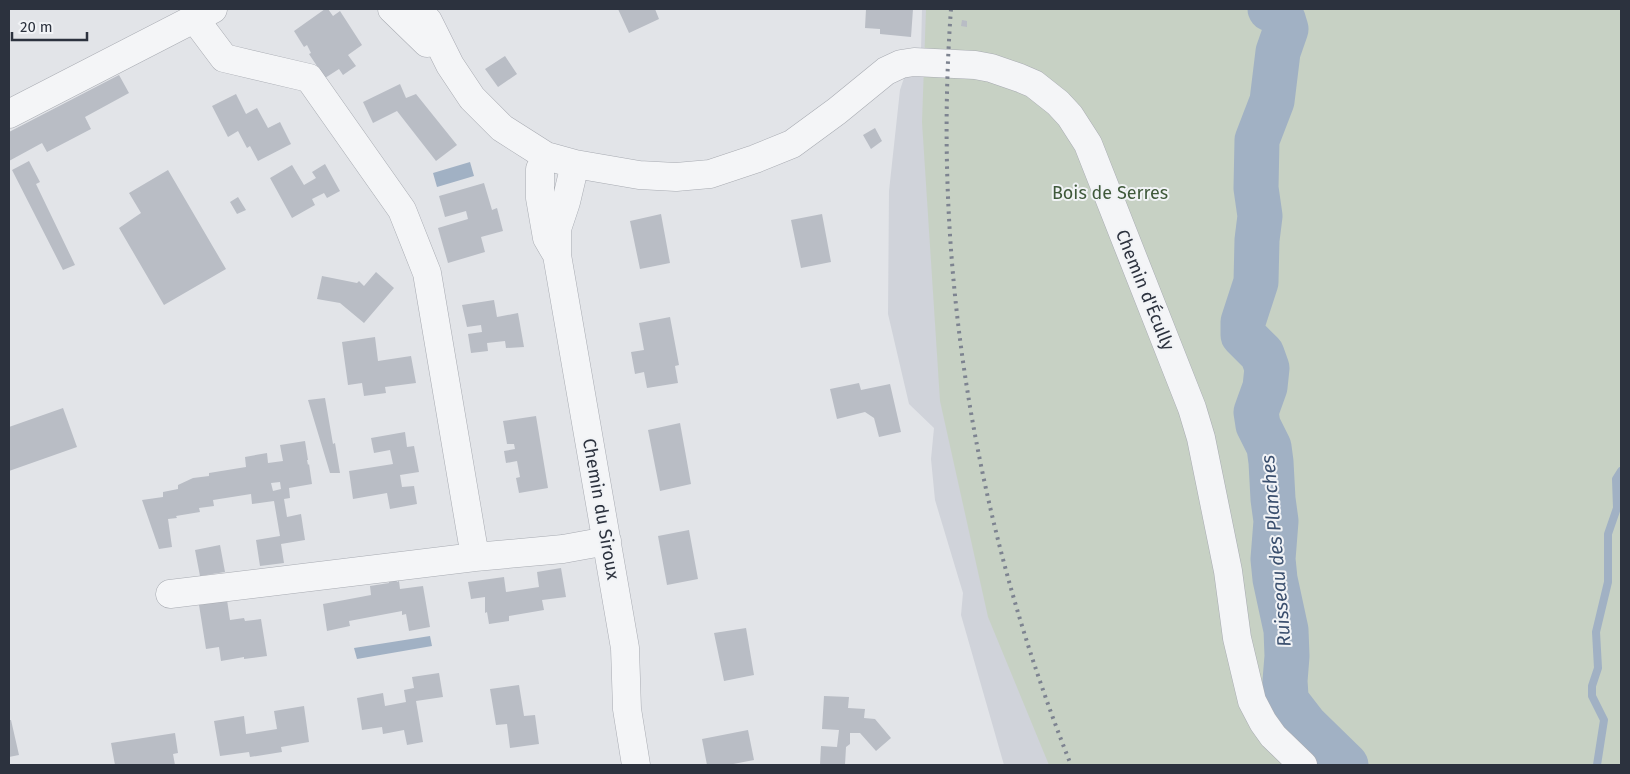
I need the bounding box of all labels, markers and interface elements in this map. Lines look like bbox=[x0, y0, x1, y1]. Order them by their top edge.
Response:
scale bar bbox=[12, 10, 88, 42]
text: 20 m bbox=[20, 18, 53, 36]
park label: Bois de Serres bbox=[1052, 182, 1168, 204]
street label: Chemin d'Écully bbox=[1111, 226, 1180, 354]
street label: Chemin du Siroux bbox=[578, 437, 624, 582]
water label: Ruisseau des Planches bbox=[1256, 454, 1296, 648]

